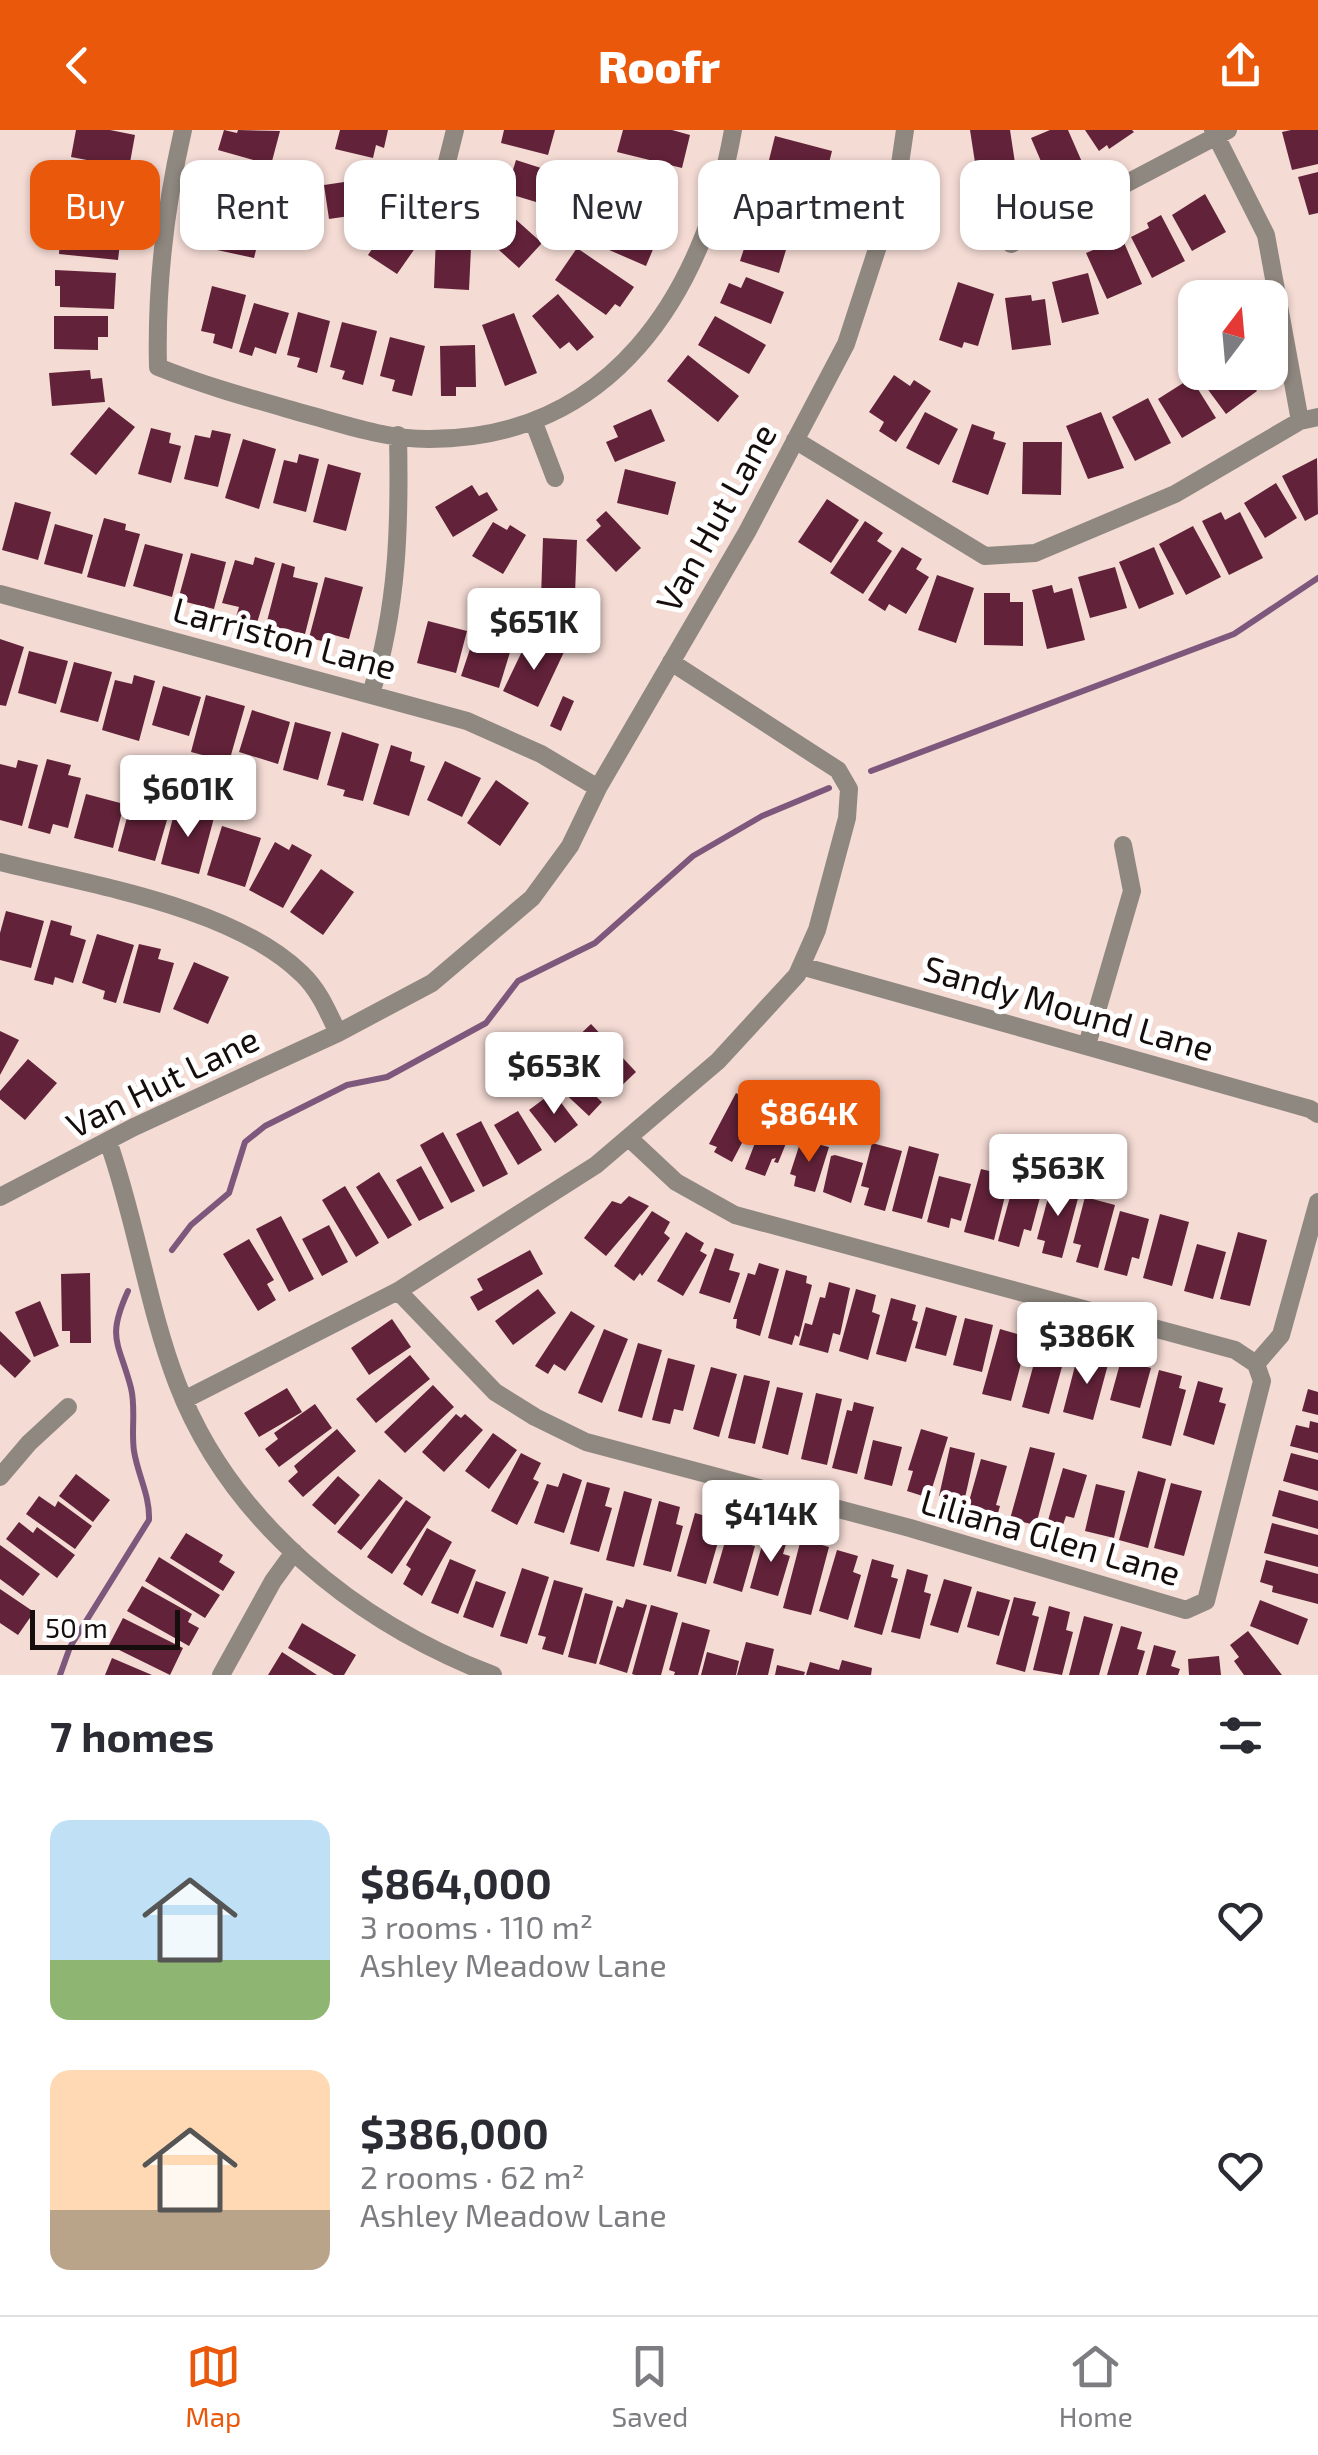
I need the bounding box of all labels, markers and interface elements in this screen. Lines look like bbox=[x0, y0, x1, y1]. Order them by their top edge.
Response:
icon: back bbox=[50, 38, 105, 93]
text: Roofr bbox=[598, 38, 720, 92]
icon: share bbox=[1213, 38, 1268, 93]
chip: Buy bbox=[30, 160, 160, 250]
chip: Rent bbox=[180, 160, 324, 250]
chip: Filters bbox=[344, 160, 516, 250]
chip: New bbox=[536, 160, 678, 250]
chip: Apartment bbox=[698, 160, 940, 250]
chip: House bbox=[960, 160, 1130, 250]
north arrow bbox=[1178, 280, 1288, 390]
map controls bbox=[1178, 280, 1288, 390]
street label: Van Hut Lane bbox=[646, 416, 784, 618]
street label: Larriston Lane bbox=[169, 587, 401, 687]
pin: $651K bbox=[464, 588, 604, 673]
text: $651K bbox=[489, 601, 579, 639]
pin: $601K bbox=[118, 755, 258, 840]
text: $601K bbox=[142, 768, 234, 806]
street label: Sandy Mound Lane bbox=[919, 945, 1219, 1069]
street label: Van Hut Lane bbox=[59, 1016, 265, 1146]
pin: $653K bbox=[484, 1032, 624, 1117]
text: $653K bbox=[507, 1045, 601, 1083]
pin: $864K bbox=[739, 1080, 879, 1165]
text: $864K bbox=[760, 1093, 858, 1131]
pin: $563K bbox=[988, 1134, 1128, 1219]
text: $563K bbox=[1011, 1147, 1105, 1185]
pin: $386K bbox=[1017, 1302, 1157, 1387]
text: $386K bbox=[1039, 1315, 1135, 1353]
street label: Liliana Glen Lane bbox=[916, 1479, 1186, 1593]
pin: $414K bbox=[701, 1480, 841, 1565]
text: $414K bbox=[724, 1493, 818, 1531]
scale bar bbox=[30, 1605, 180, 1650]
text: 50 m bbox=[45, 1610, 108, 1644]
icon: filters bbox=[1213, 1708, 1268, 1763]
text: 7 homes bbox=[50, 1710, 214, 1760]
text: $864,000 bbox=[360, 1857, 552, 1907]
icon: home bbox=[130, 1860, 250, 1980]
icon: heart bbox=[1213, 1893, 1268, 1948]
text: 3 rooms · 110 m² bbox=[360, 1907, 593, 1945]
text: Ashley Meadow Lane bbox=[360, 1945, 667, 1983]
text: $386,000 bbox=[360, 2107, 549, 2157]
icon: home bbox=[130, 2110, 250, 2230]
icon: heart bbox=[1213, 2143, 1268, 2198]
text: 2 rooms · 62 m² bbox=[360, 2157, 585, 2195]
text: Ashley Meadow Lane bbox=[360, 2195, 667, 2233]
tab: Map bbox=[185, 2339, 241, 2433]
tab: Saved bbox=[612, 2339, 688, 2433]
tab: Home bbox=[1059, 2339, 1133, 2433]

